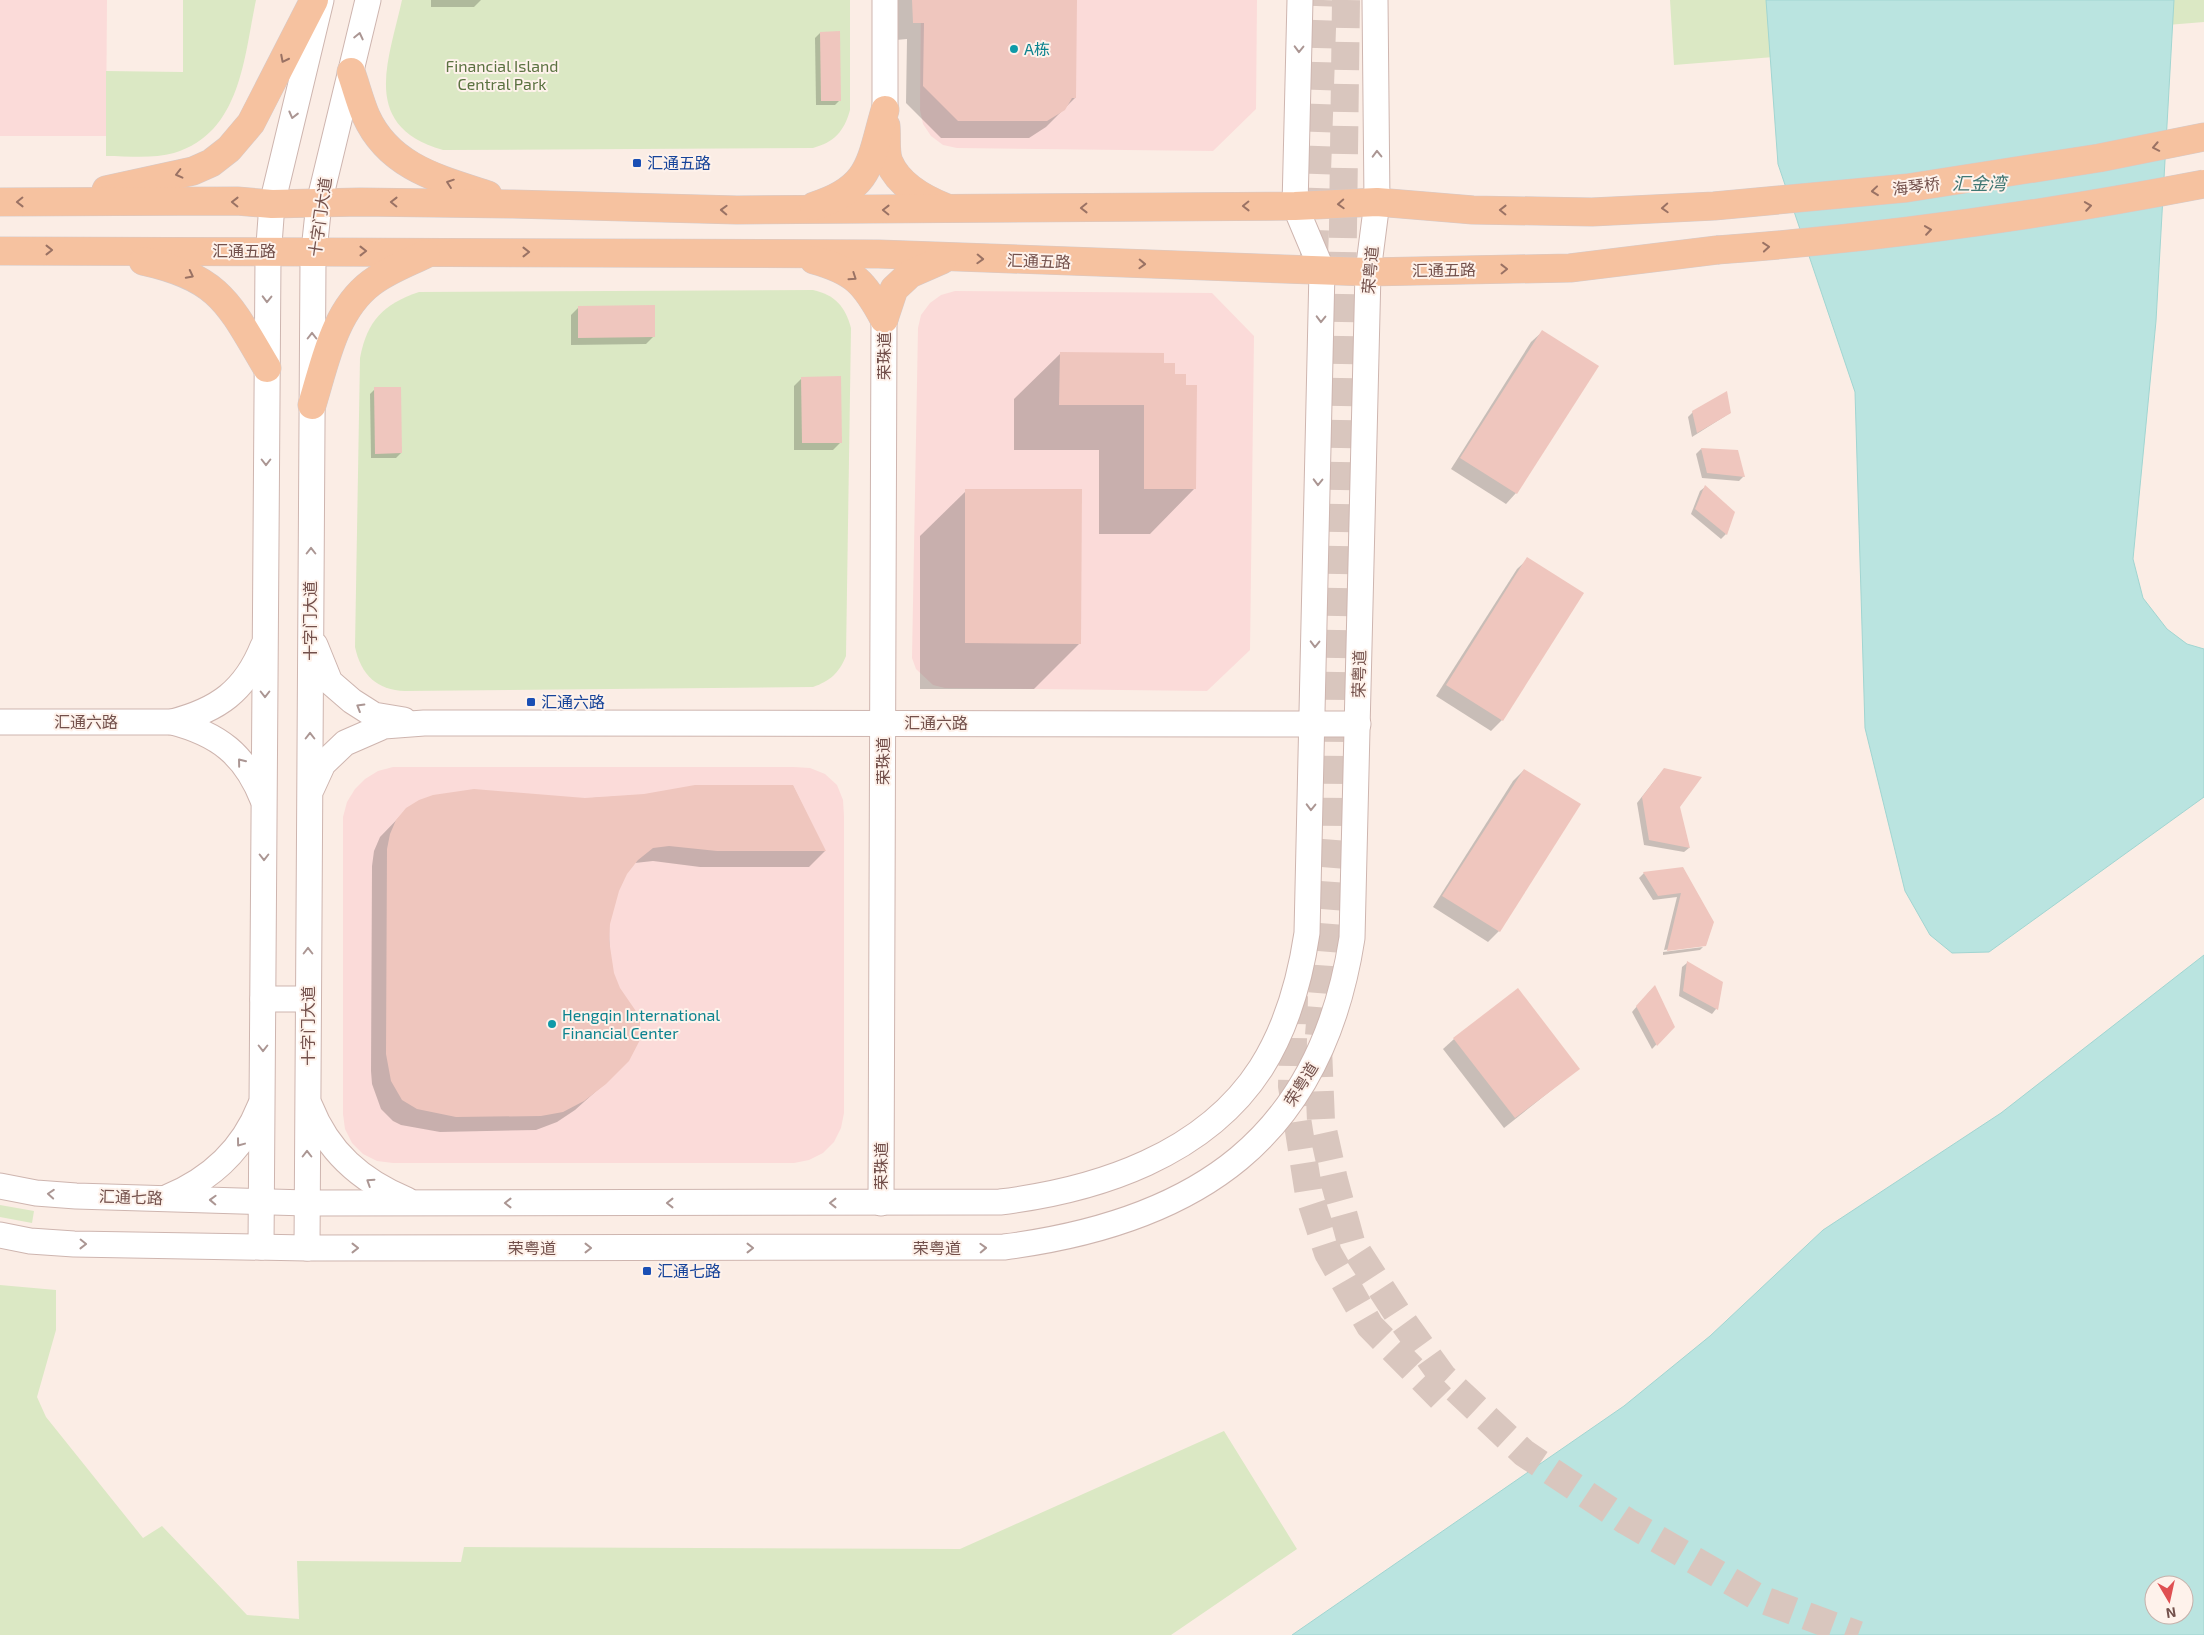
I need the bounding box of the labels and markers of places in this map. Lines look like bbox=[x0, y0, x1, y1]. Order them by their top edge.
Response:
place label: A栋 bbox=[1024, 39, 1050, 58]
marker: A栋 bbox=[1008, 43, 1020, 55]
place label: 汇通五路 bbox=[647, 153, 711, 172]
marker: 汇通五路 bbox=[631, 157, 643, 169]
place label: 汇通六路 bbox=[541, 692, 605, 711]
marker: 汇通六路 bbox=[525, 696, 537, 708]
place label: Hengqin International Financial Center bbox=[562, 1005, 720, 1042]
marker: Hengqin International Financial Center bbox=[546, 1018, 558, 1030]
place label: 汇通七路 bbox=[657, 1261, 721, 1280]
marker: 汇通七路 bbox=[641, 1265, 653, 1277]

